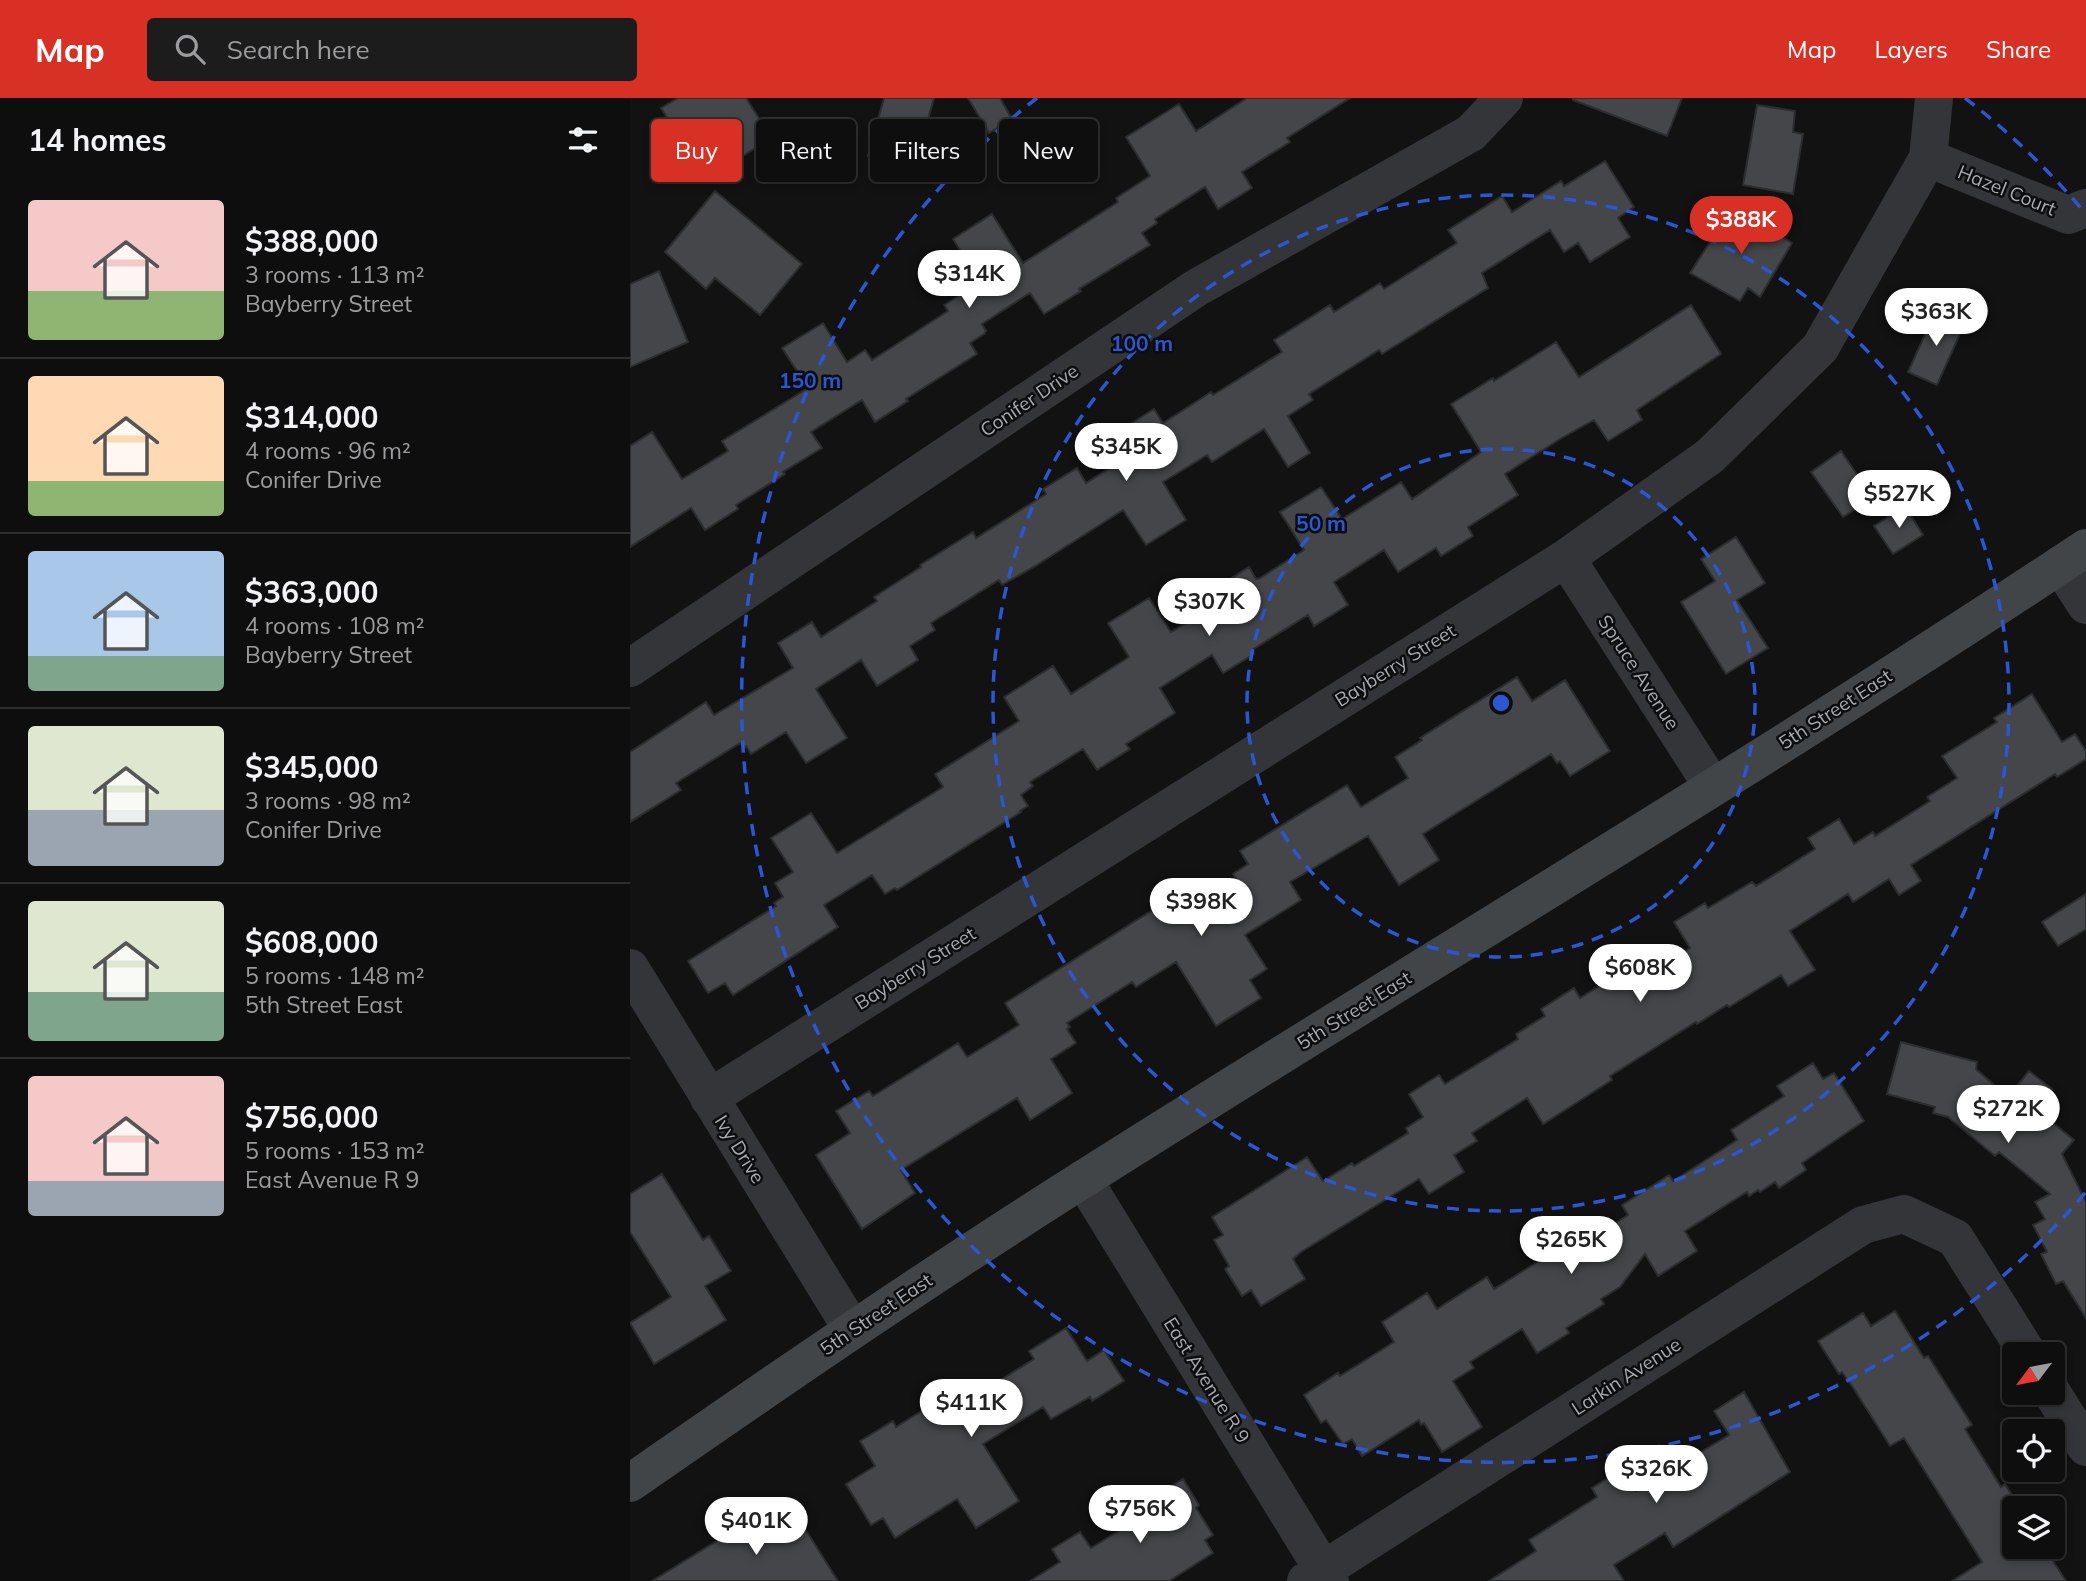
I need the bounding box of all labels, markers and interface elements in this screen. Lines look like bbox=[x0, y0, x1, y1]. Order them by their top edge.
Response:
search box bbox=[147, 18, 637, 81]
text: Map bbox=[35, 29, 105, 70]
icon: search bbox=[171, 30, 209, 68]
text: Search here bbox=[227, 33, 370, 66]
text: Map bbox=[1787, 34, 1836, 64]
text: Layers bbox=[1874, 34, 1948, 64]
text: Share bbox=[1986, 34, 2051, 64]
chip: Buy bbox=[651, 119, 742, 182]
chip: Rent bbox=[756, 119, 856, 182]
chip: Filters bbox=[870, 119, 985, 182]
chip: New bbox=[999, 119, 1098, 182]
text: 14 homes bbox=[28, 121, 167, 159]
icon: filters bbox=[564, 121, 602, 159]
street label: Hazel Court bbox=[1954, 159, 2060, 221]
pin: $388K bbox=[1692, 197, 1790, 256]
text: $388K bbox=[1706, 204, 1776, 233]
text: $388,000 bbox=[245, 222, 378, 260]
icon: home bbox=[84, 228, 168, 312]
pin: $314K bbox=[920, 250, 1018, 310]
text: $314K bbox=[934, 258, 1004, 287]
text: 3 rooms · 113 m² bbox=[245, 260, 425, 289]
pin: $363K bbox=[1887, 288, 1985, 348]
text: Bayberry Street bbox=[245, 289, 412, 318]
text: $363K bbox=[1901, 296, 1971, 325]
text: 100 m bbox=[1111, 330, 1173, 356]
street label: Conifer Drive bbox=[975, 358, 1083, 442]
text: 150 m bbox=[779, 367, 841, 393]
text: $314,000 bbox=[245, 398, 378, 436]
icon: home bbox=[84, 404, 168, 488]
pin: $345K bbox=[1077, 424, 1175, 483]
text: $345K bbox=[1091, 431, 1161, 460]
text: 4 rooms · 96 m² bbox=[245, 436, 411, 465]
text: Conifer Drive bbox=[245, 465, 382, 494]
pin: $527K bbox=[1850, 470, 1948, 530]
text: $527K bbox=[1864, 478, 1934, 507]
text: 50 m bbox=[1296, 510, 1346, 536]
text: $363,000 bbox=[245, 573, 378, 611]
pin: $307K bbox=[1160, 578, 1258, 638]
icon: home bbox=[84, 579, 168, 663]
text: $307K bbox=[1174, 586, 1244, 615]
street label: Spruce Avenue bbox=[1593, 610, 1685, 734]
text: 4 rooms · 108 m² bbox=[245, 611, 425, 640]
street label: Bayberry Street bbox=[1330, 618, 1460, 712]
text: Bayberry Street bbox=[245, 640, 412, 669]
street label: 5th Street East bbox=[1774, 663, 1896, 754]
centre of rings bbox=[1489, 691, 1513, 715]
text: $345,000 bbox=[245, 748, 378, 786]
icon: home bbox=[84, 754, 168, 838]
text: 3 rooms · 98 m² bbox=[245, 786, 411, 815]
text: Conifer Drive bbox=[245, 815, 382, 844]
pin: $398K bbox=[1152, 878, 1250, 938]
text: $398K bbox=[1166, 886, 1236, 915]
street label: Bayberry Street bbox=[850, 921, 980, 1015]
text: $608,000 bbox=[245, 923, 378, 961]
icon: home bbox=[84, 929, 168, 1013]
pin: $608K bbox=[1591, 944, 1689, 1004]
text: $608K bbox=[1605, 952, 1675, 981]
text: 5 rooms · 148 m² bbox=[245, 961, 425, 990]
street label: 5th Street East bbox=[1292, 965, 1416, 1055]
text: 5th Street East bbox=[245, 990, 402, 1019]
pin: $272K bbox=[1959, 1086, 2057, 1145]
text: $272K bbox=[1973, 1093, 2043, 1122]
text: $756,000 bbox=[245, 1098, 378, 1136]
icon: home bbox=[84, 1104, 168, 1188]
street label: Ivy Drive bbox=[710, 1110, 770, 1188]
text: 5 rooms · 153 m² bbox=[245, 1136, 425, 1165]
text: East Avenue R 9 bbox=[245, 1165, 419, 1194]
pin: $265K bbox=[1522, 1216, 1620, 1276]
text: $265K bbox=[1536, 1224, 1606, 1253]
street label: 5th Street East bbox=[815, 1267, 937, 1360]
street label: East Avenue R 9 bbox=[1159, 1313, 1255, 1447]
street label: Larkin Avenue bbox=[1567, 1332, 1685, 1420]
north arrow bbox=[2002, 1342, 2065, 1405]
map controls bbox=[2002, 1342, 2065, 1559]
pin: $411K bbox=[922, 1380, 1020, 1439]
text: $411K bbox=[936, 1387, 1006, 1416]
button: locate bbox=[2002, 1419, 2065, 1482]
pin: $326K bbox=[1607, 1446, 1705, 1505]
text: $326K bbox=[1621, 1453, 1691, 1482]
pin: $756K bbox=[1091, 1486, 1189, 1545]
text: $756K bbox=[1105, 1493, 1175, 1522]
button: layers bbox=[2002, 1496, 2065, 1559]
pin: $401K bbox=[707, 1498, 805, 1557]
text: $401K bbox=[721, 1505, 791, 1534]

